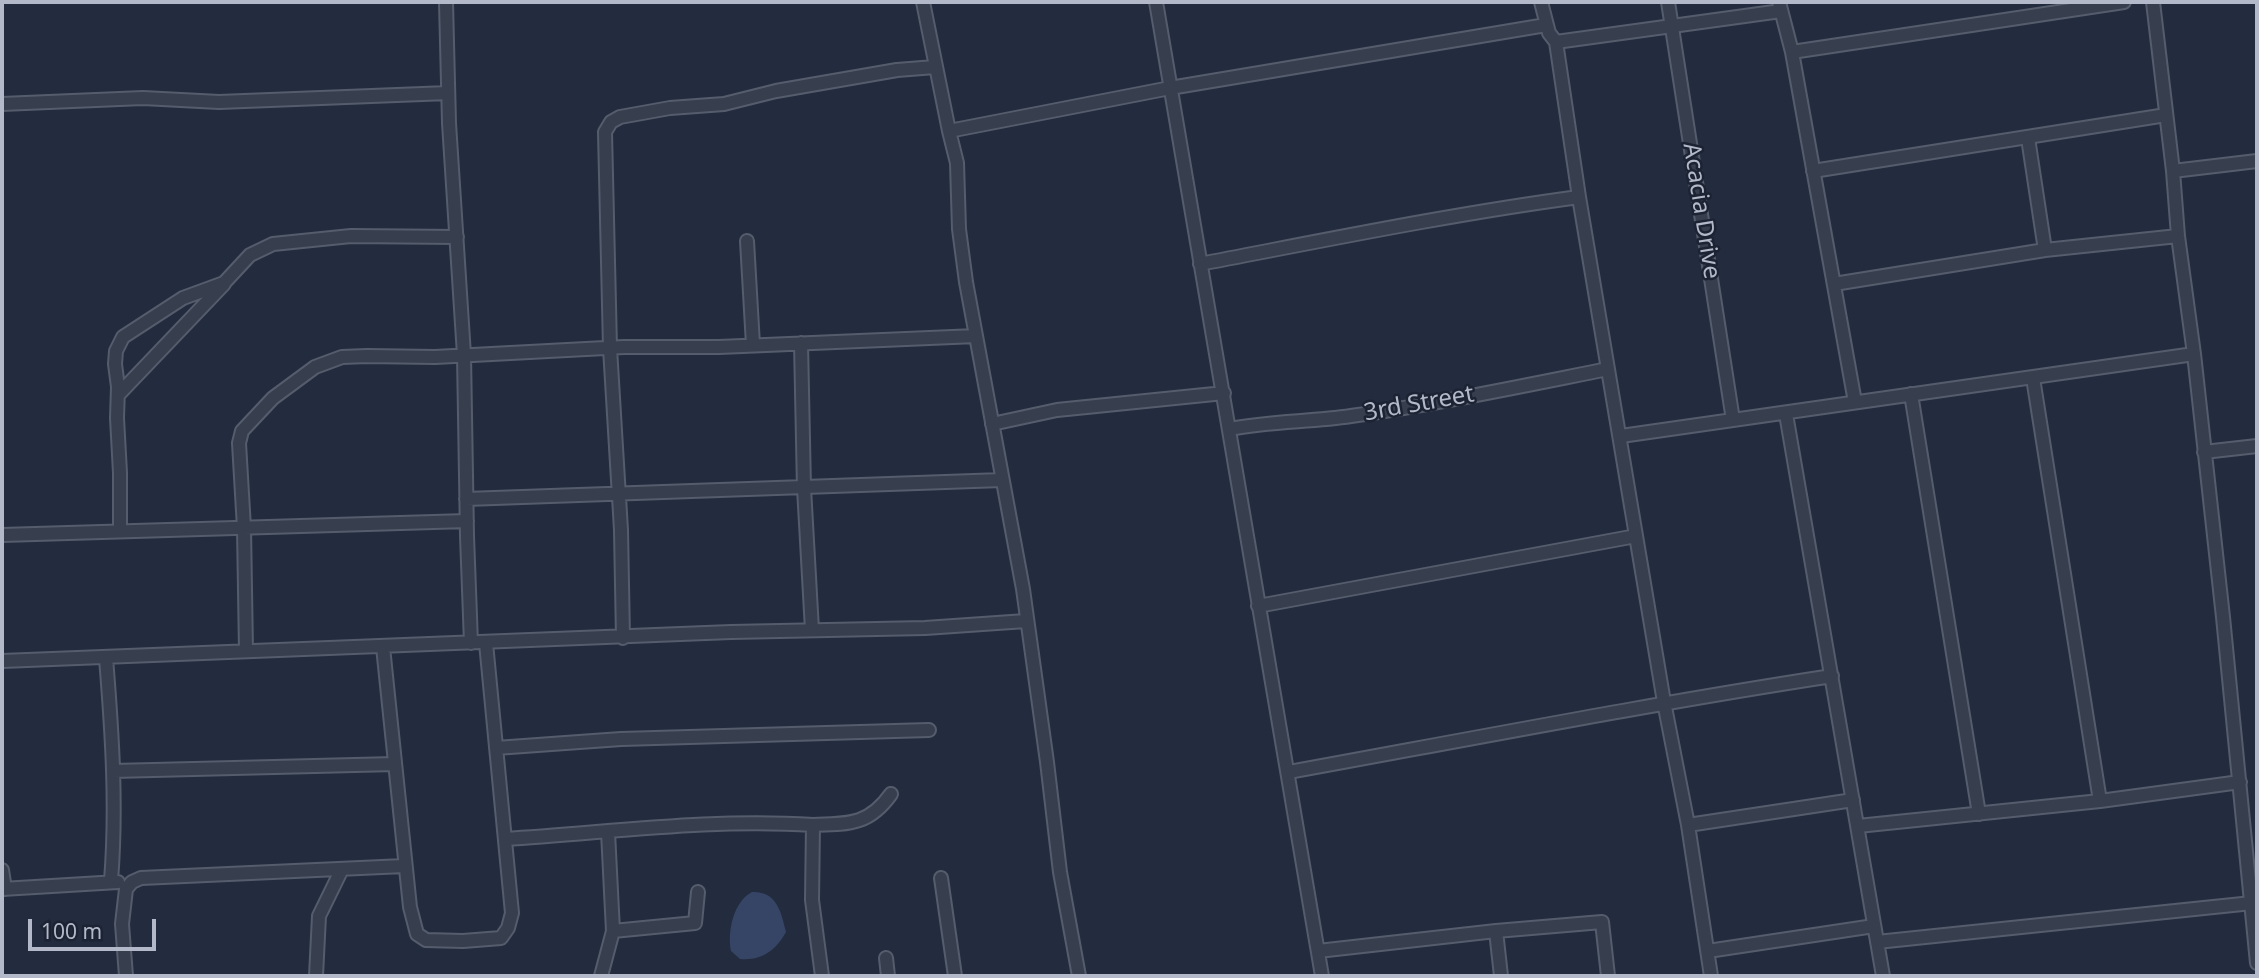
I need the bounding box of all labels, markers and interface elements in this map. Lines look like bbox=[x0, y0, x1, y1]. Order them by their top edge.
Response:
street label: Acacia Drive bbox=[1676, 141, 1726, 281]
street label: 3rd Street bbox=[1362, 380, 1476, 428]
scale bar bbox=[32, 904, 159, 948]
text: 100 m bbox=[41, 917, 102, 945]

